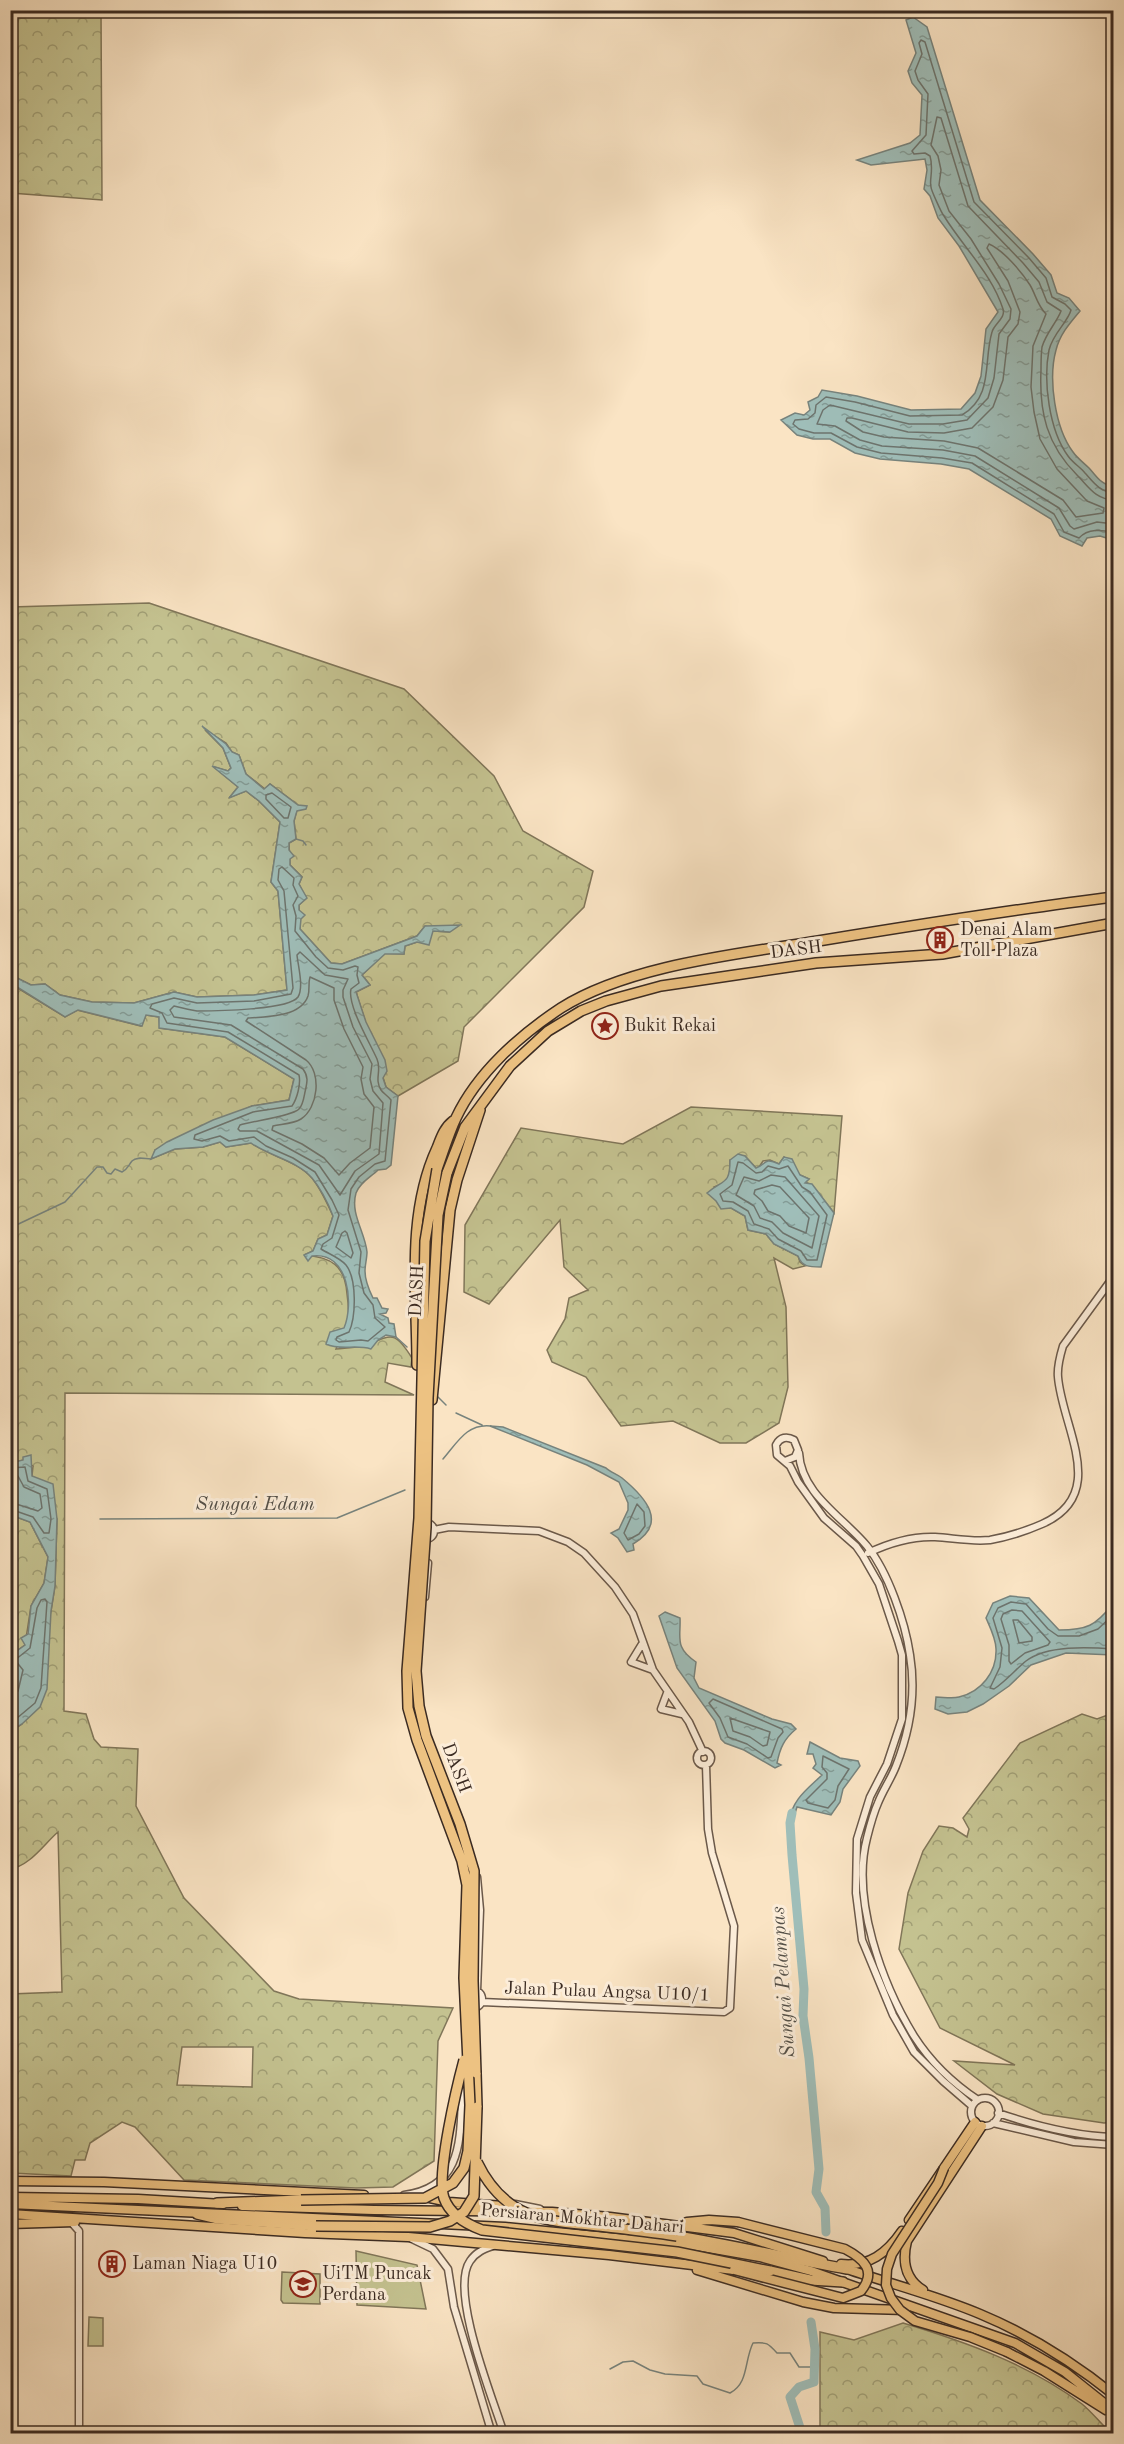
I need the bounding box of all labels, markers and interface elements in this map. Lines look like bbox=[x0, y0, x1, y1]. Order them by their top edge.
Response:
place label: Denai Alam Toll Plaza bbox=[960, 921, 1053, 960]
building icon: Denai Alam Toll Plaza bbox=[925, 925, 955, 955]
street label: DASH bbox=[769, 938, 823, 962]
place icon: Bukit Rekai bbox=[590, 1011, 620, 1041]
place label: Bukit Rekai bbox=[624, 1017, 716, 1035]
street label: DASH bbox=[407, 1265, 427, 1317]
water label: Sungai Edam bbox=[195, 1495, 315, 1515]
street label: DASH bbox=[438, 1741, 474, 1795]
water label: Sungai Pelampas bbox=[769, 1906, 799, 2058]
street label: Jalan Pulau Angsa U10/1 bbox=[504, 1979, 710, 2005]
street label: Persiaran Mokhtar Dahari bbox=[480, 2201, 685, 2237]
building icon: Laman Niaga U10 bbox=[97, 2249, 127, 2279]
place label: Laman Niaga U10 bbox=[132, 2255, 277, 2273]
place label: UiTM Puncak Perdana bbox=[322, 2265, 432, 2304]
school or university icon: UiTM Puncak Perdana bbox=[288, 2269, 318, 2299]

